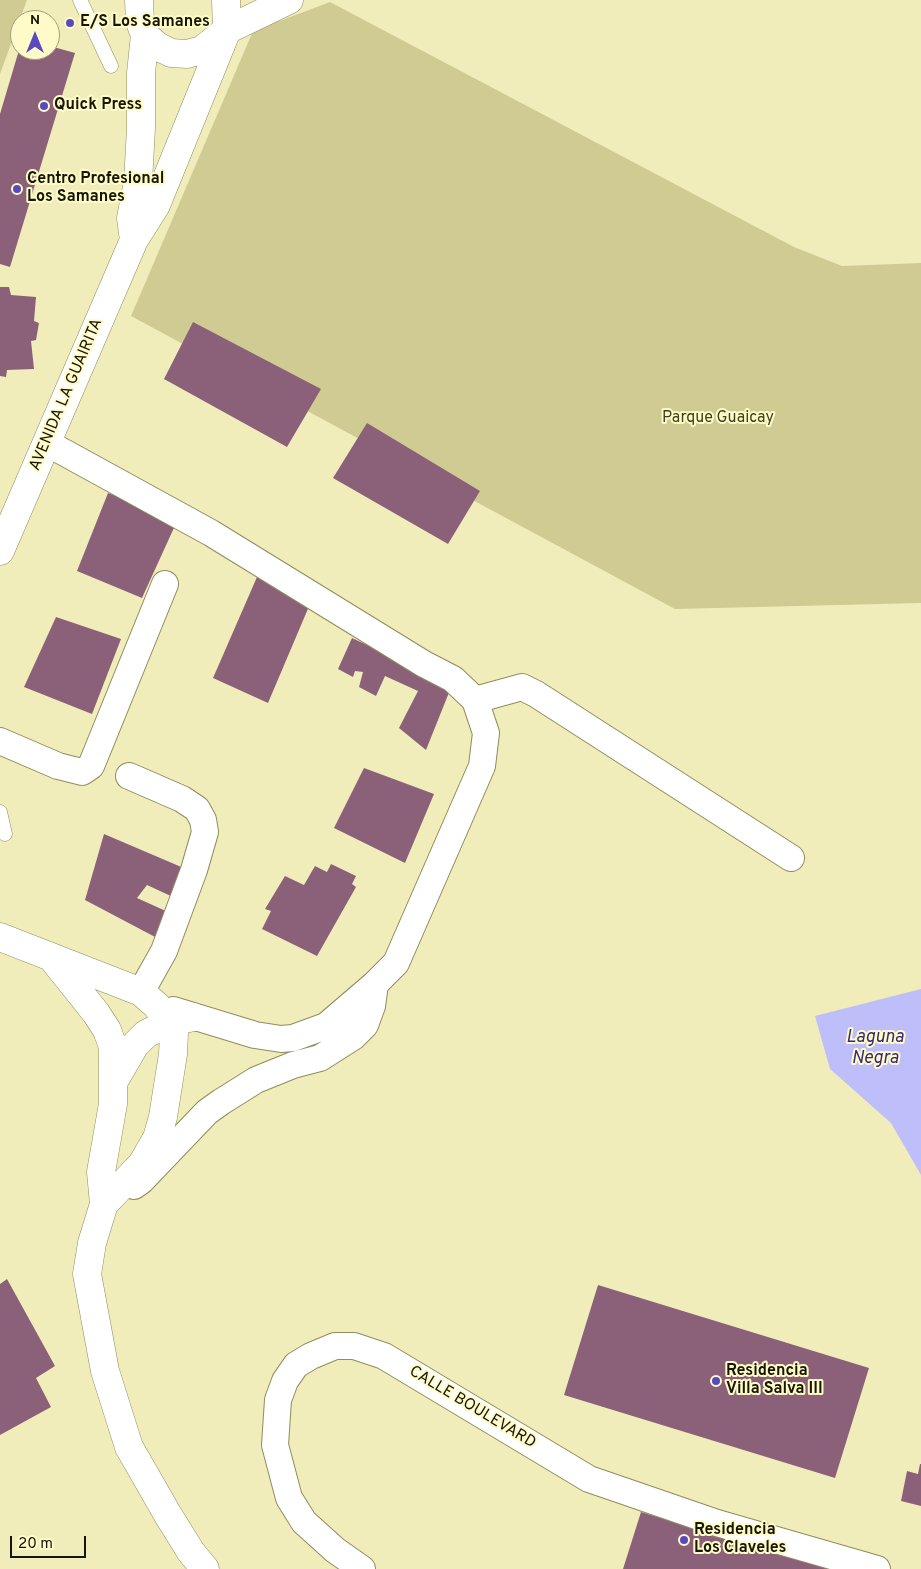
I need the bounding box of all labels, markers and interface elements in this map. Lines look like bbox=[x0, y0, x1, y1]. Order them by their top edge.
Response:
north arrow bbox=[10, 10, 60, 60]
text: N bbox=[30, 12, 40, 29]
place label: E/S Los Samanes bbox=[80, 13, 210, 33]
marker: E/S Los Samanes bbox=[64, 17, 76, 29]
place label: Quick Press bbox=[54, 96, 142, 116]
marker: Quick Press bbox=[38, 100, 50, 112]
place label: Centro Profesional Los Samanes bbox=[27, 170, 164, 208]
marker: Centro Profesional Los Samanes bbox=[11, 183, 23, 195]
street label: AVENIDA LA GUAIRITA bbox=[26, 316, 108, 474]
park label: Parque Guaicay bbox=[662, 409, 774, 429]
water label: Laguna Negra bbox=[846, 1027, 904, 1070]
place label: Residencia Villa Salva III bbox=[726, 1362, 823, 1400]
street label: CALLE BOULEVARD bbox=[405, 1363, 539, 1453]
marker: Residencia Villa Salva III bbox=[710, 1375, 722, 1387]
place label: Residencia Los Claveles bbox=[694, 1521, 786, 1559]
scale bar bbox=[12, 1526, 89, 1558]
marker: Residencia Los Claveles bbox=[678, 1534, 690, 1546]
text: 20 m bbox=[18, 1535, 53, 1554]

